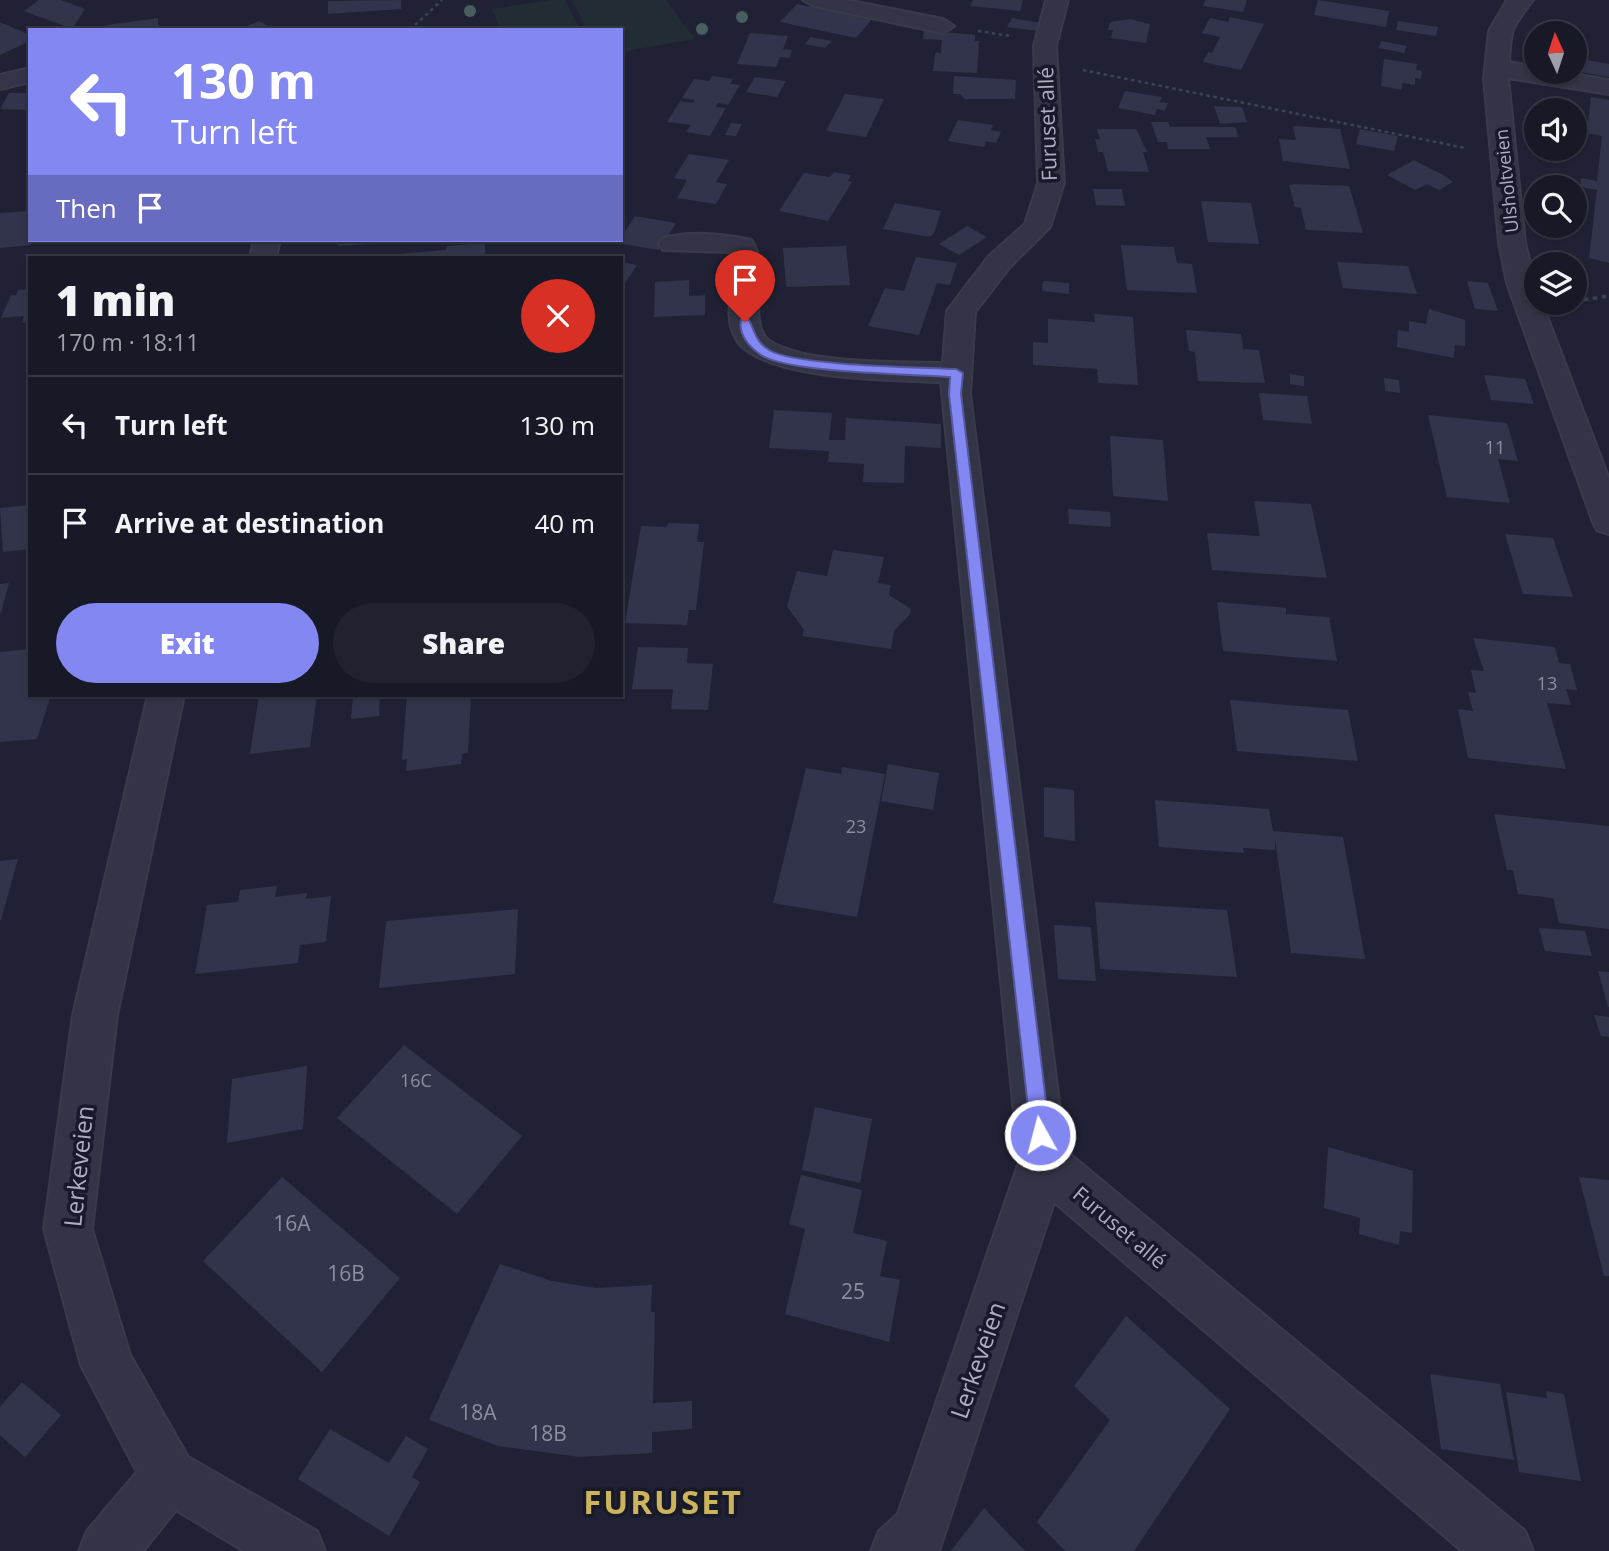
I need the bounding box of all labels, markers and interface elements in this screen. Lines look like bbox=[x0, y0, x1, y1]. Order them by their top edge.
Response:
north arrow bbox=[1524, 21, 1587, 84]
map controls bbox=[1524, 21, 1587, 315]
text: 130 m bbox=[171, 47, 316, 113]
icon: left bbox=[56, 56, 147, 147]
street label: Furuset allé bbox=[1031, 67, 1063, 181]
button: sound bbox=[1524, 98, 1587, 161]
text: Turn left bbox=[171, 110, 297, 153]
street label: Ulsholtveien bbox=[1489, 128, 1523, 234]
button: search bbox=[1524, 175, 1587, 238]
icon: arrive bbox=[131, 189, 169, 227]
text: Then bbox=[56, 190, 117, 226]
pin bbox=[715, 250, 775, 322]
button: layers bbox=[1524, 252, 1587, 315]
icon: arrive bbox=[726, 261, 764, 299]
text: 1 min bbox=[56, 271, 175, 328]
button: close bbox=[521, 279, 595, 353]
text: 170 m · 18:11 bbox=[56, 326, 199, 358]
icon: left bbox=[56, 406, 94, 444]
text: Turn left bbox=[115, 407, 227, 443]
text: 130 m bbox=[520, 407, 595, 443]
house number: 11 bbox=[1485, 435, 1505, 459]
icon: arrive bbox=[56, 504, 94, 542]
text: Arrive at destination bbox=[115, 505, 384, 541]
text: 40 m bbox=[534, 505, 595, 541]
button: Exit bbox=[56, 603, 319, 683]
button: Share bbox=[333, 603, 595, 683]
house number: 13 bbox=[1537, 671, 1557, 695]
house number: 23 bbox=[846, 814, 866, 838]
house number: 16C bbox=[400, 1068, 432, 1092]
position arrow bbox=[1003, 1098, 1077, 1172]
street label: Lerkeveien bbox=[55, 1104, 101, 1228]
street label: Furuset allé bbox=[1067, 1180, 1173, 1274]
house number: 16A bbox=[273, 1209, 311, 1237]
house number: 16B bbox=[327, 1259, 365, 1287]
house number: 25 bbox=[841, 1277, 865, 1305]
street label: Lerkeveien bbox=[942, 1297, 1012, 1423]
house number: 18A bbox=[459, 1398, 497, 1426]
house number: 18B bbox=[529, 1419, 567, 1447]
district label: FURUSET bbox=[583, 1479, 743, 1524]

